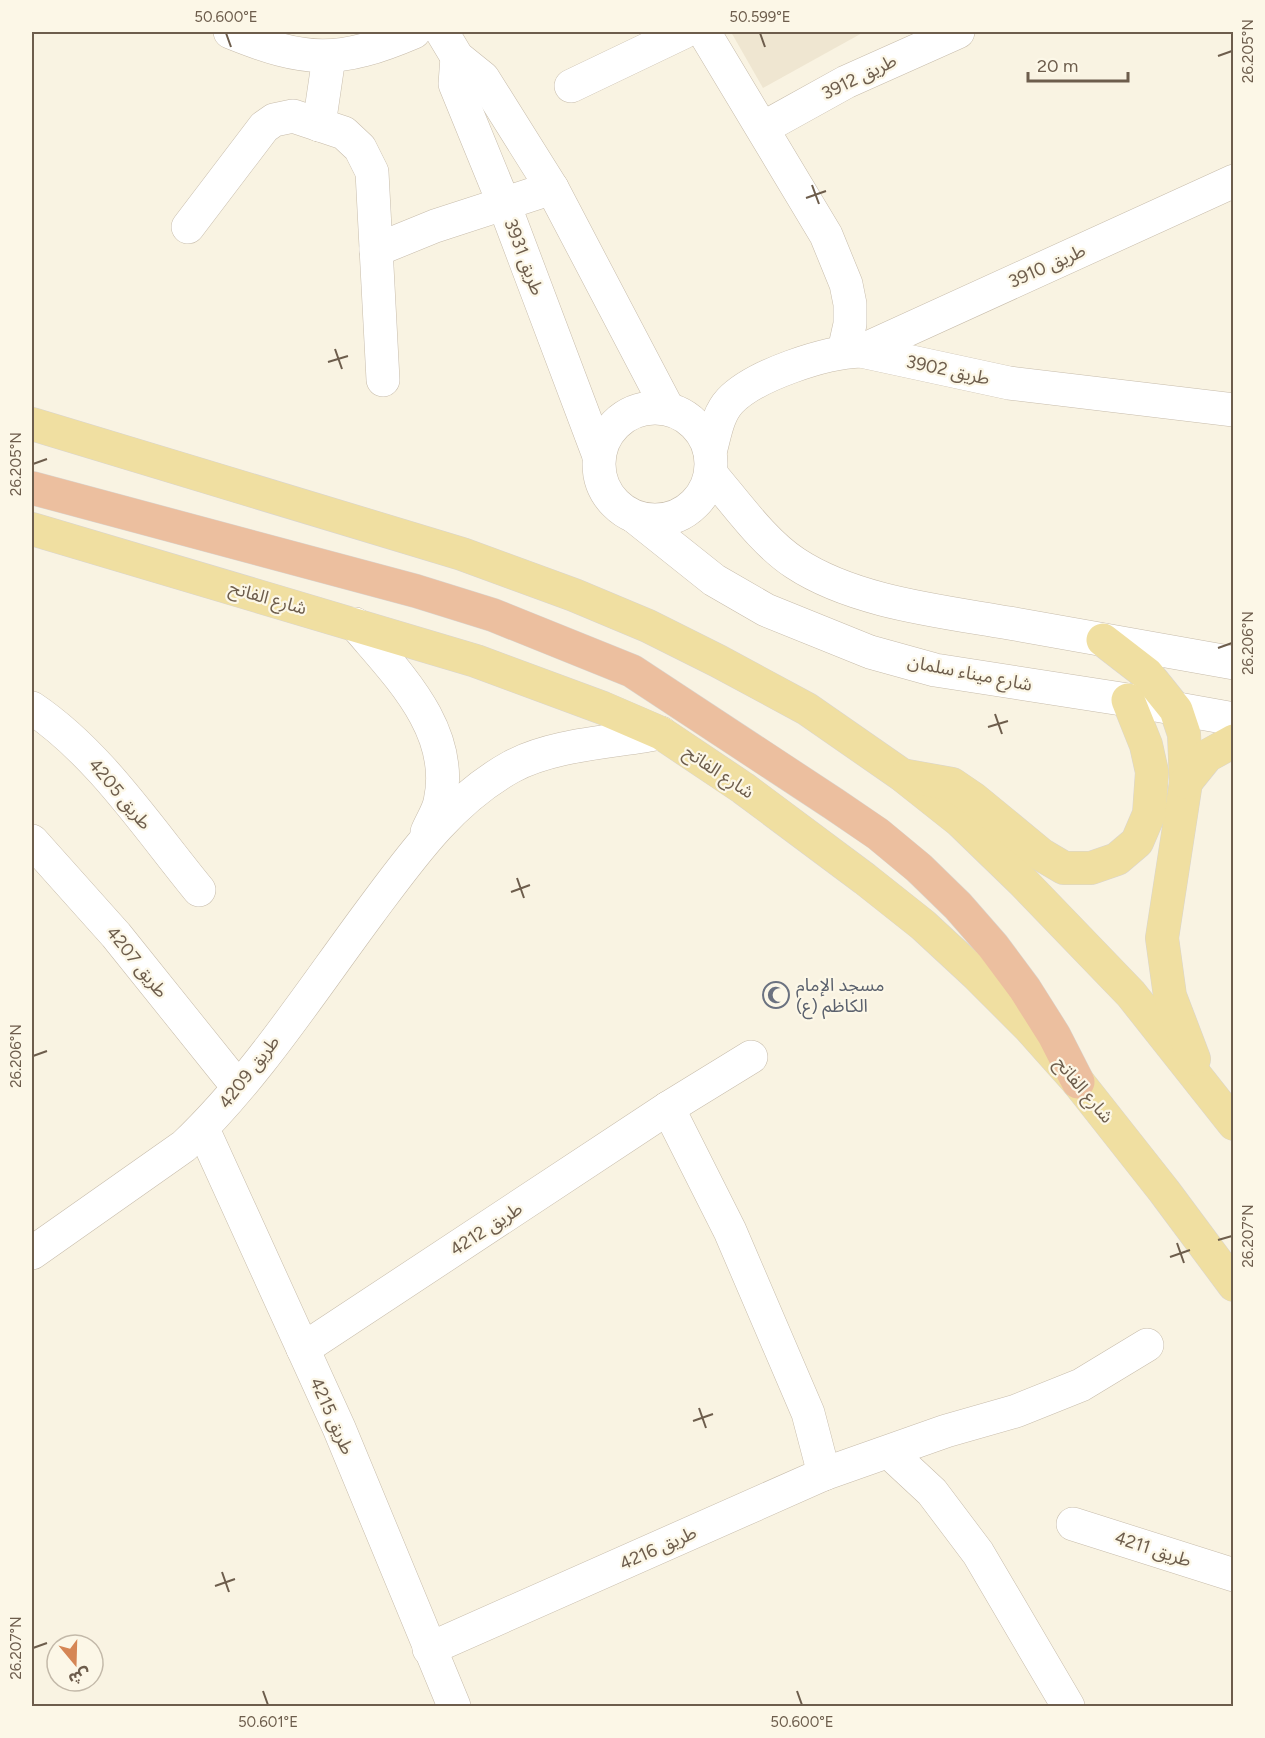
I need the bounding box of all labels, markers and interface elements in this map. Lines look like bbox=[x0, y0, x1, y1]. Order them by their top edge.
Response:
text: 50.600°E bbox=[194, 8, 258, 26]
text: 50.599°E bbox=[729, 8, 791, 26]
text: 26.205°N bbox=[1239, 19, 1257, 83]
scale bar bbox=[1028, 45, 1128, 83]
street label: طريق 3912 bbox=[818, 49, 900, 105]
text: 20 m bbox=[1037, 55, 1078, 77]
street label: طريق 3931 bbox=[499, 216, 549, 298]
street label: طريق 3910 bbox=[1005, 239, 1089, 293]
street label: طريق 3902 bbox=[904, 350, 992, 390]
text: 26.205°N bbox=[7, 432, 25, 496]
street label: شارع الفاتح bbox=[226, 576, 309, 622]
text: 26.206°N bbox=[1239, 611, 1257, 675]
street label: شارع ميناء سلمان bbox=[905, 650, 1034, 699]
street label: شارع الفاتح bbox=[678, 741, 758, 806]
street label: طريق 4205 bbox=[84, 754, 156, 834]
street label: طريق 4207 bbox=[102, 922, 172, 1002]
place label: مسجد الإمام الكاظم (ع) bbox=[796, 974, 884, 1020]
mosque icon: مسجد الإمام الكاظم (ع) bbox=[761, 980, 791, 1010]
text: 26.206°N bbox=[7, 1024, 25, 1088]
street label: طريق 4209 bbox=[214, 1031, 284, 1113]
street label: شارع الفاتح bbox=[1048, 1052, 1118, 1130]
street label: طريق 4212 bbox=[446, 1197, 526, 1261]
text: 26.207°N bbox=[1239, 1204, 1257, 1268]
street label: طريق 4215 bbox=[305, 1374, 359, 1458]
street label: طريق 4216 bbox=[616, 1521, 700, 1575]
street label: طريق 4211 bbox=[1112, 1526, 1194, 1572]
text: 26.207°N bbox=[7, 1616, 25, 1680]
north arrow bbox=[45, 1633, 105, 1693]
text: ش bbox=[66, 1664, 93, 1689]
text: 50.601°E bbox=[238, 1713, 298, 1731]
text: 50.600°E bbox=[770, 1713, 834, 1731]

